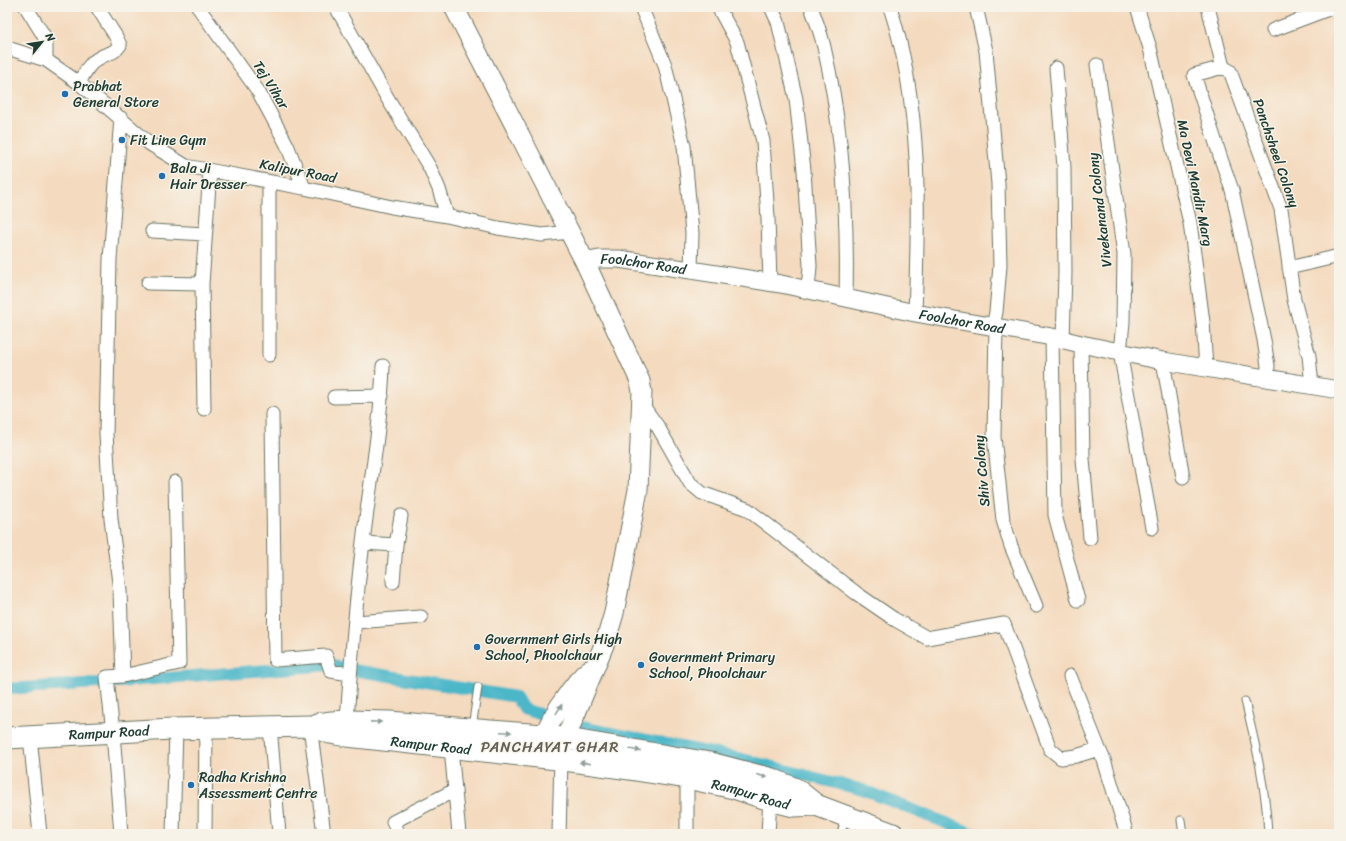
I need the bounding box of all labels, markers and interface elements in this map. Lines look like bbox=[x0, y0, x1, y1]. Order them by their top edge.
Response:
north arrow bbox=[22, 22, 62, 62]
text: N bbox=[40, 28, 61, 46]
street label: Tej Vihar bbox=[246, 55, 297, 116]
place label: Prabhat General Store bbox=[73, 74, 159, 115]
marker: Prabhat General Store bbox=[60, 89, 70, 99]
street label: Panchsheel Colony bbox=[1246, 95, 1307, 212]
street label: Ma Devi Mandir Marg bbox=[1169, 117, 1221, 249]
place label: Fit Line Gym bbox=[130, 128, 206, 153]
marker: Fit Line Gym bbox=[117, 135, 127, 145]
street label: Kalipur Road bbox=[257, 151, 340, 191]
street label: Vivekanand Colony bbox=[1080, 151, 1119, 269]
place label: Bala Ji Hair Dresser bbox=[170, 156, 247, 197]
marker: Bala Ji Hair Dresser bbox=[157, 171, 167, 181]
street label: Foolchor Road bbox=[600, 247, 690, 282]
street label: Foolchor Road bbox=[917, 301, 1008, 341]
street label: Shiv Colony bbox=[966, 433, 998, 508]
place label: Government Girls High School, Phoolchaur bbox=[485, 627, 622, 668]
marker: Government Girls High School, Phoolchaur bbox=[472, 642, 482, 652]
place label: Government Primary School, Phoolchaur bbox=[649, 645, 776, 686]
marker: Government Primary School, Phoolchaur bbox=[636, 660, 646, 670]
one-way arrow bbox=[555, 704, 563, 714]
street label: Rampur Road bbox=[68, 718, 151, 747]
one-way arrow bbox=[370, 718, 382, 725]
street label: Rampur Road bbox=[389, 728, 474, 762]
one-way arrow bbox=[500, 729, 512, 736]
district label: PANCHAYAT GHAR bbox=[481, 734, 619, 760]
one-way arrow bbox=[628, 747, 641, 753]
one-way arrow bbox=[579, 760, 592, 766]
place label: Radha Krishna Assessment Centre bbox=[198, 765, 317, 806]
street label: Rampur Road bbox=[709, 771, 794, 817]
one-way arrow bbox=[755, 774, 768, 780]
marker: Radha Krishna Assessment Centre bbox=[186, 780, 196, 790]

